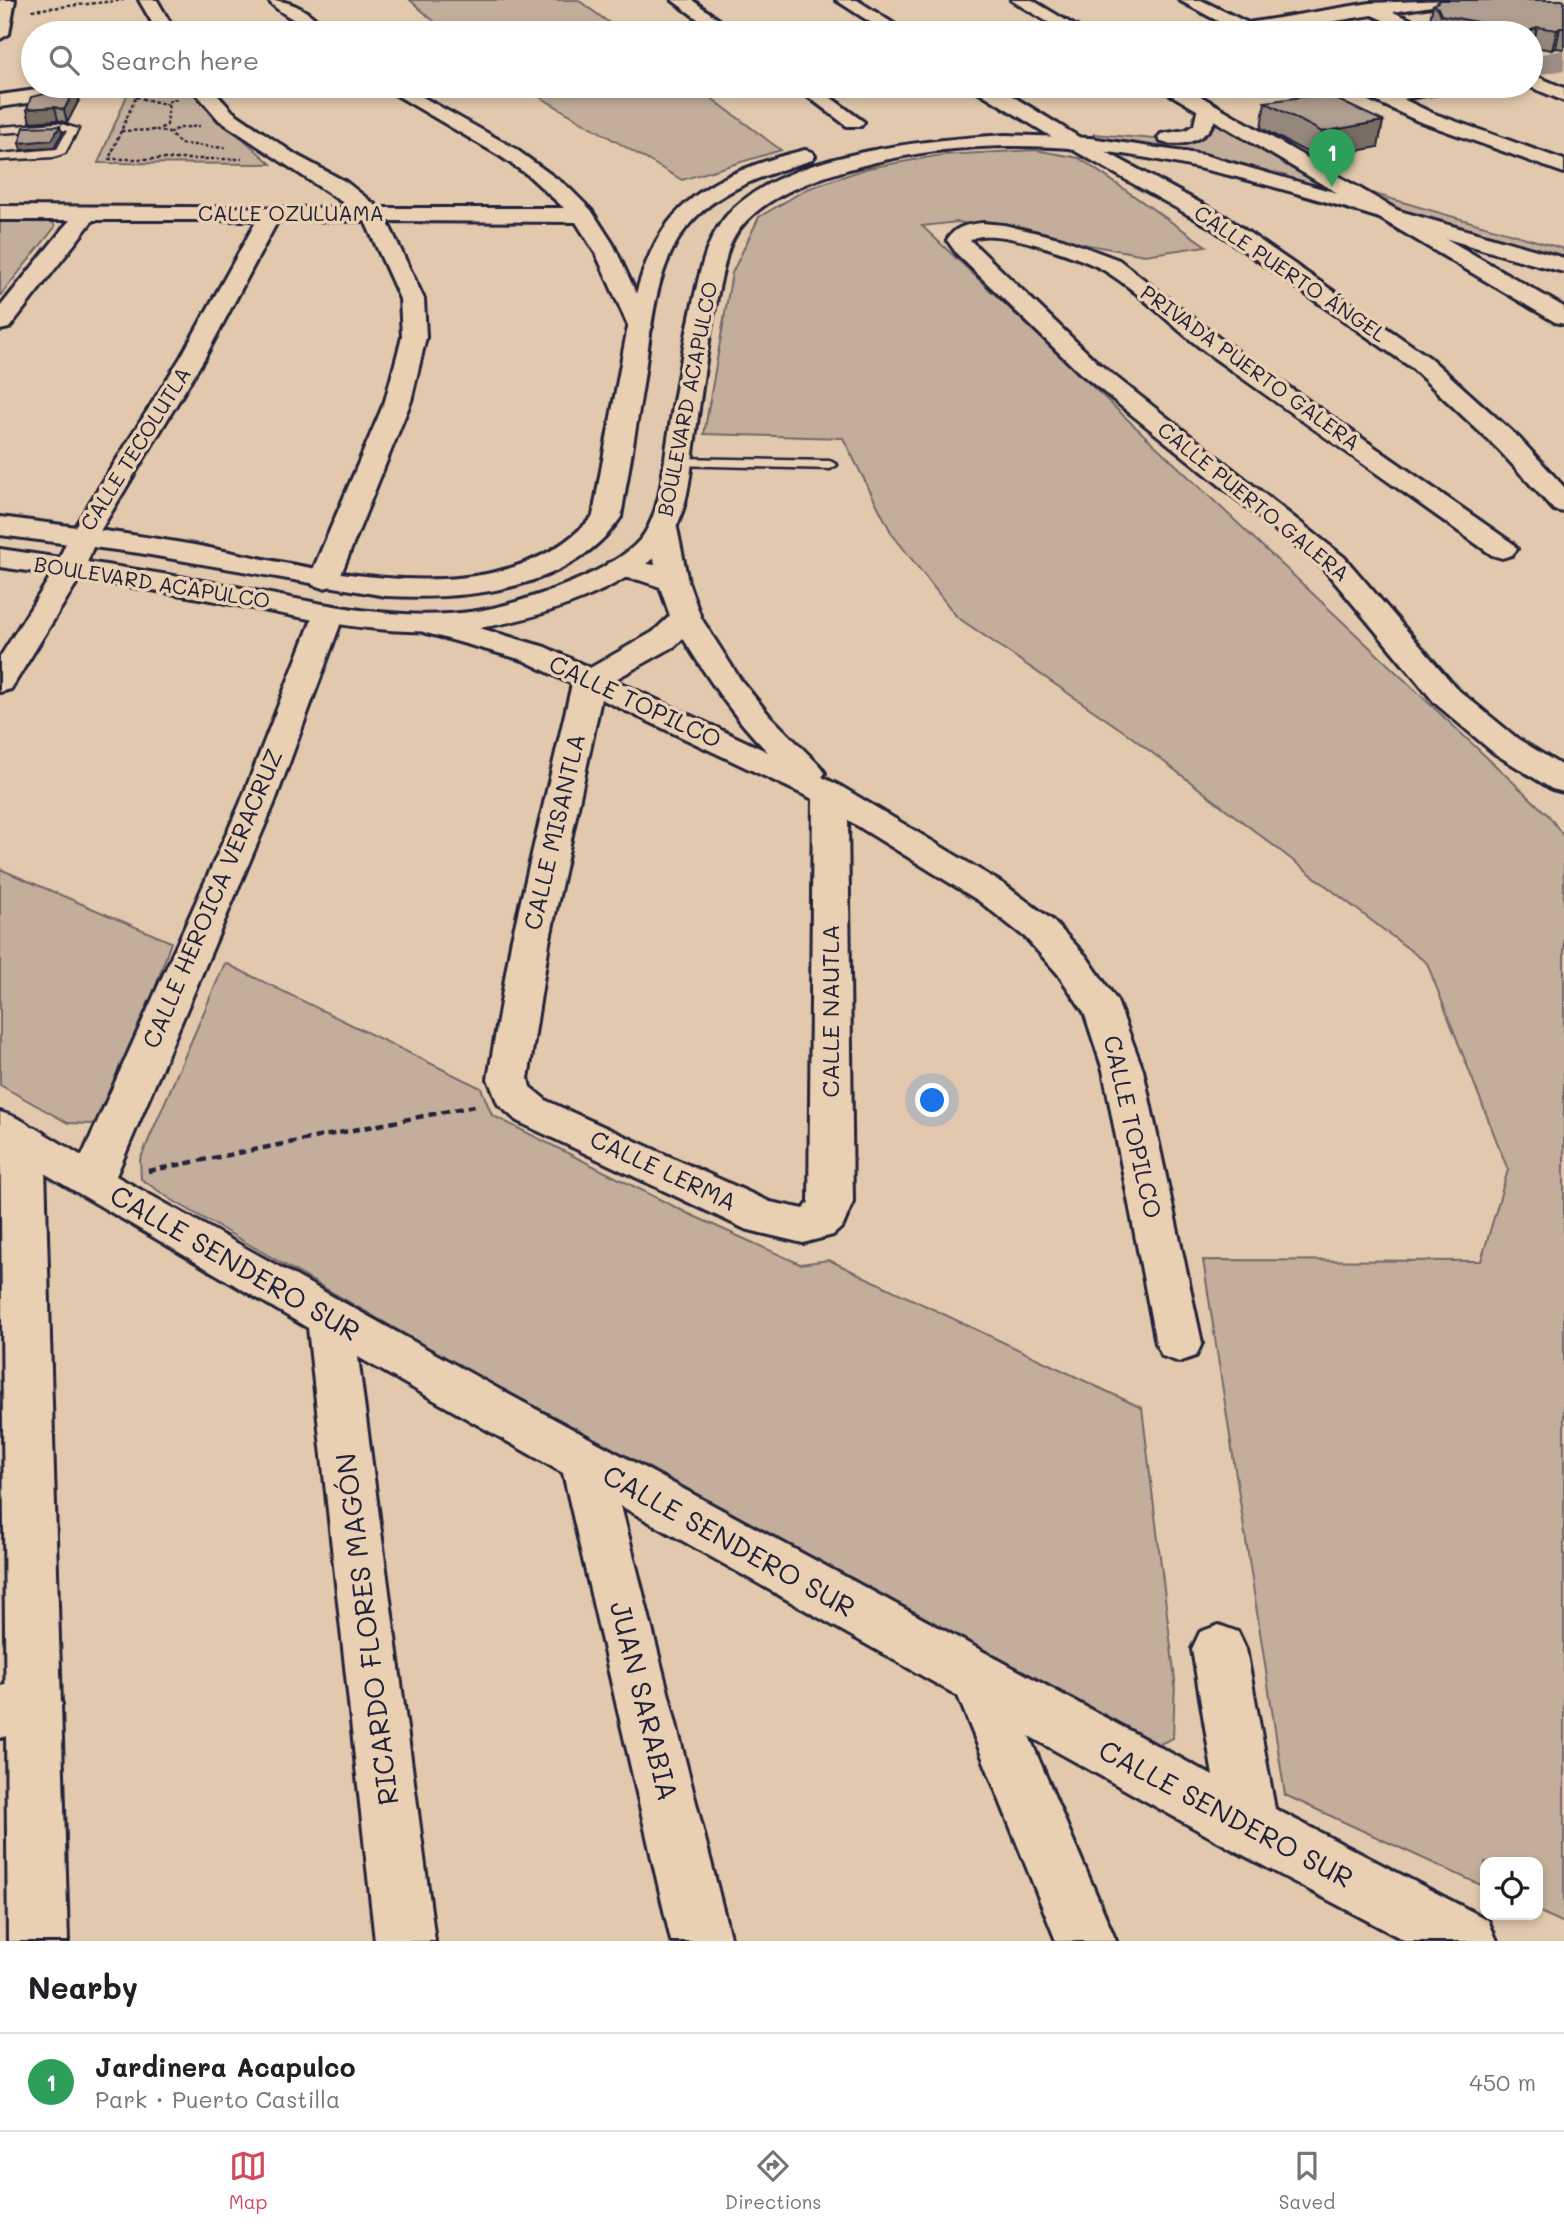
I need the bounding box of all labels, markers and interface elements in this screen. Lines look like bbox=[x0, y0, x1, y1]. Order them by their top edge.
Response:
search box bbox=[21, 21, 1543, 98]
icon: search bbox=[45, 41, 83, 79]
text: Search here bbox=[101, 43, 259, 77]
pin: 1 bbox=[1309, 129, 1355, 187]
street label: CALLE PUERTO ÁNGEL bbox=[1189, 198, 1392, 347]
street label: CALLE OZULUAMA bbox=[198, 199, 384, 226]
street label: PRIVADA PUERTO GALERA bbox=[1136, 278, 1366, 455]
street label: BOULEVARD ACAPULCO bbox=[651, 279, 723, 518]
street label: CALLE TECOLUTLA bbox=[73, 361, 196, 535]
street label: CALLE PUERTO GALERA bbox=[1153, 415, 1355, 587]
street label: BOULEVARD ACAPULCO bbox=[32, 550, 272, 614]
street label: CALLE TOPILCO bbox=[544, 647, 727, 754]
street label: CALLE MISANTLA bbox=[516, 730, 591, 933]
street label: CALLE HEROICA VERACRUZ bbox=[134, 744, 289, 1053]
street label: CALLE NAUTLA bbox=[814, 924, 845, 1098]
street label: CALLE TOPILCO bbox=[1097, 1032, 1170, 1221]
your location bbox=[915, 1083, 949, 1117]
street label: CALLE LERMA bbox=[586, 1122, 742, 1217]
street label: CALLE SENDERO SUR bbox=[104, 1176, 367, 1348]
street label: RICARDO FLORES MAGÓN bbox=[327, 1451, 405, 1807]
street label: CALLE SENDERO SUR bbox=[597, 1456, 862, 1624]
street label: JUAN SARABIA bbox=[603, 1597, 687, 1804]
street label: CALLE SENDERO SUR bbox=[1093, 1731, 1360, 1895]
map controls bbox=[1480, 1857, 1543, 1920]
button: locate bbox=[1480, 1857, 1543, 1920]
text: Nearby bbox=[28, 1967, 138, 2007]
text: Jardinera Acapulco bbox=[95, 2050, 355, 2084]
text: 1 bbox=[46, 2067, 56, 2097]
text: 450 m bbox=[1469, 2067, 1536, 2097]
text: Park · Puerto Castilla bbox=[95, 2084, 340, 2114]
tab: Map bbox=[229, 2147, 267, 2214]
tab: Directions bbox=[725, 2147, 821, 2214]
tab: Saved bbox=[1279, 2147, 1335, 2214]

